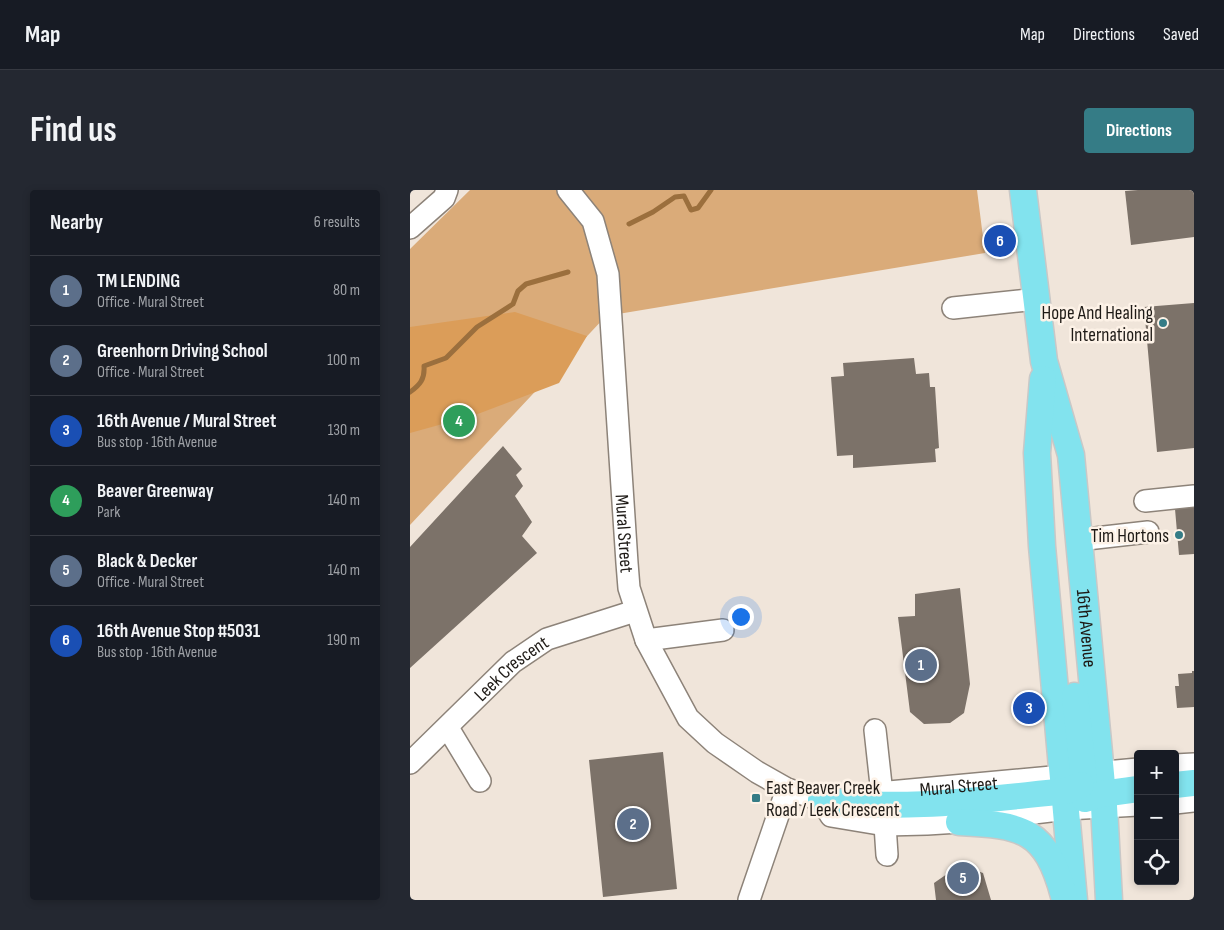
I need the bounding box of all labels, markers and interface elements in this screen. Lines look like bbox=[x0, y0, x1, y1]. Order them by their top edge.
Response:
text: Map bbox=[25, 20, 60, 49]
text: Map bbox=[1020, 24, 1045, 45]
text: Directions bbox=[1073, 24, 1135, 45]
text: Saved bbox=[1163, 24, 1199, 45]
button: Directions bbox=[1084, 108, 1194, 153]
text: Find us bbox=[30, 109, 117, 152]
text: Nearby bbox=[50, 210, 103, 235]
text: 6 results bbox=[314, 213, 360, 232]
pin: 6 bbox=[984, 222, 1016, 260]
text: TM LENDING bbox=[97, 270, 180, 293]
text: 1 bbox=[63, 281, 69, 300]
text: 80 m bbox=[333, 281, 360, 300]
text: Office · Mural Street bbox=[97, 293, 204, 312]
place label: Hope And Healing International bbox=[1042, 302, 1153, 347]
marker: Hope And Healing International bbox=[1157, 317, 1169, 329]
text: Greenhorn Driving School bbox=[97, 340, 268, 363]
text: 2 bbox=[62, 351, 70, 370]
text: 100 m bbox=[327, 351, 360, 370]
text: Office · Mural Street bbox=[97, 363, 204, 382]
pin: 4 bbox=[443, 402, 475, 440]
text: 16th Avenue / Mural Street bbox=[97, 410, 276, 433]
text: 3 bbox=[62, 421, 70, 440]
text: 130 m bbox=[328, 421, 360, 440]
text: Bus stop · 16th Avenue bbox=[97, 433, 217, 452]
text: Beaver Greenway bbox=[97, 480, 214, 503]
text: 4 bbox=[62, 491, 70, 510]
text: 140 m bbox=[328, 491, 360, 510]
street label: Mural Street bbox=[610, 494, 638, 574]
text: Park bbox=[97, 503, 120, 522]
place label: Tim Hortons bbox=[1091, 525, 1169, 548]
marker: Tim Hortons bbox=[1173, 529, 1185, 541]
text: Black & Decker bbox=[97, 550, 197, 573]
text: 5 bbox=[62, 561, 70, 580]
text: 140 m bbox=[328, 561, 360, 580]
text: Office · Mural Street bbox=[97, 573, 204, 592]
street label: 16th Avenue bbox=[1071, 588, 1101, 668]
your location bbox=[728, 604, 754, 630]
text: 16th Avenue Stop #5031 bbox=[97, 620, 260, 643]
text: 6 bbox=[62, 631, 70, 650]
text: 190 m bbox=[327, 631, 360, 650]
street label: Leek Crescent bbox=[470, 631, 554, 707]
text: Bus stop · 16th Avenue bbox=[97, 643, 217, 662]
pin: 1 bbox=[905, 646, 937, 684]
pin: 3 bbox=[1013, 689, 1045, 727]
map controls bbox=[1134, 750, 1179, 885]
button: + bbox=[1134, 750, 1179, 795]
street label: Mural Street bbox=[919, 772, 999, 802]
place label: East Beaver Creek Road / Leek Crescent bbox=[766, 777, 900, 822]
marker: East Beaver Creek Road / Leek Crescent bbox=[750, 792, 762, 804]
button: − bbox=[1134, 795, 1179, 840]
pin: 2 bbox=[617, 805, 649, 843]
button: locate bbox=[1134, 840, 1179, 885]
pin: 5 bbox=[947, 859, 979, 897]

